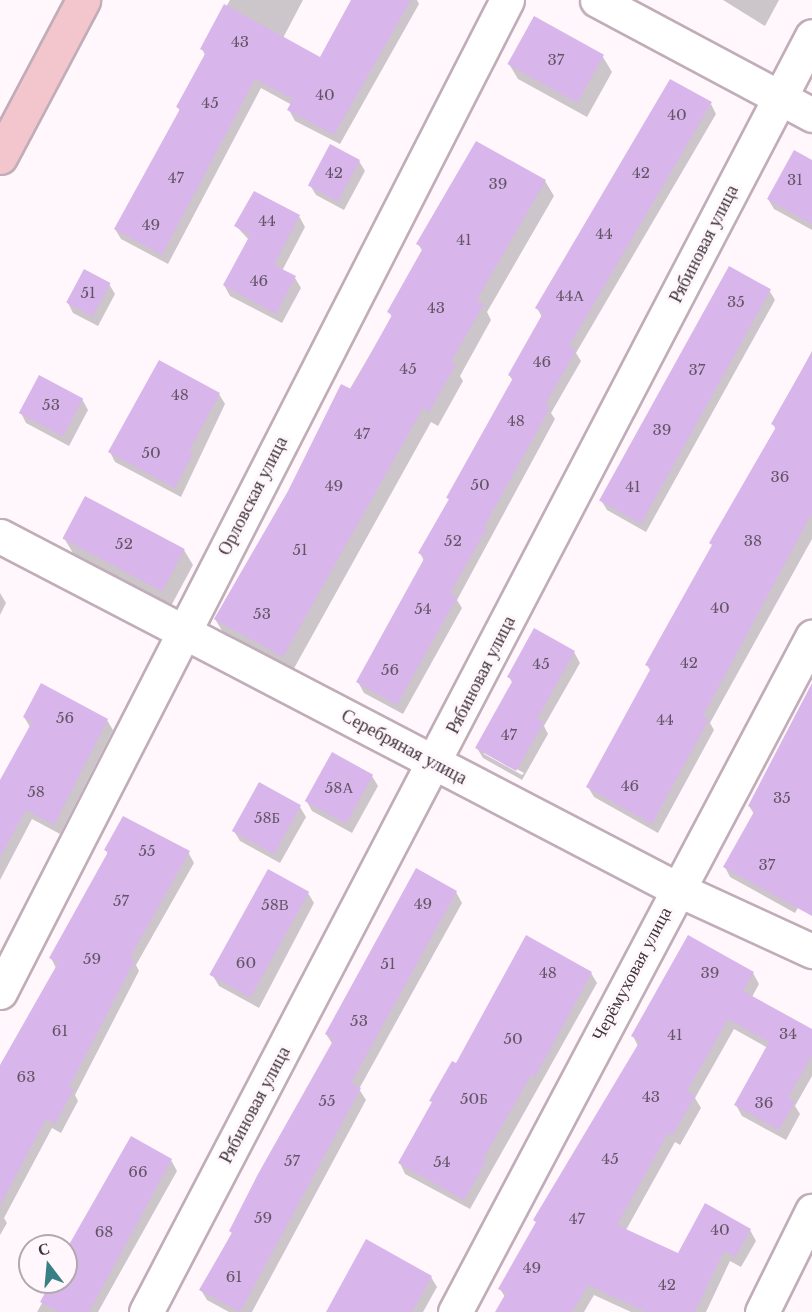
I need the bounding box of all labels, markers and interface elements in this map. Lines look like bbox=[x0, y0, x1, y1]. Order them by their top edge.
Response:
house number: 43 bbox=[231, 33, 249, 51]
house number: 37 bbox=[548, 51, 564, 69]
house number: 40 bbox=[315, 86, 335, 104]
house number: 45 bbox=[201, 94, 219, 112]
house number: 40 bbox=[667, 106, 687, 124]
house number: 42 bbox=[325, 164, 343, 182]
house number: 42 bbox=[632, 164, 650, 182]
house number: 47 bbox=[168, 169, 184, 187]
house number: 31 bbox=[787, 171, 803, 189]
house number: 39 bbox=[489, 175, 507, 193]
street label: Рябиновая улица bbox=[665, 182, 743, 306]
house number: 44 bbox=[258, 212, 276, 230]
house number: 49 bbox=[142, 216, 160, 234]
house number: 44 bbox=[595, 225, 613, 243]
house number: 41 bbox=[456, 231, 472, 249]
house number: 46 bbox=[250, 272, 268, 290]
house number: 51 bbox=[80, 284, 96, 302]
house number: 44А bbox=[556, 287, 584, 305]
house number: 35 bbox=[727, 293, 745, 311]
house number: 43 bbox=[427, 299, 445, 317]
house number: 46 bbox=[533, 353, 551, 371]
house number: 45 bbox=[399, 360, 417, 378]
house number: 37 bbox=[689, 361, 705, 379]
house number: 48 bbox=[171, 386, 189, 404]
house number: 53 bbox=[42, 396, 60, 414]
house number: 48 bbox=[507, 412, 525, 430]
house number: 39 bbox=[653, 421, 671, 439]
house number: 47 bbox=[354, 425, 370, 443]
street label: Орловская улица bbox=[214, 433, 292, 559]
house number: 50 bbox=[141, 444, 161, 462]
house number: 36 bbox=[771, 468, 789, 486]
house number: 50 bbox=[470, 476, 490, 494]
house number: 49 bbox=[325, 477, 343, 495]
house number: 41 bbox=[625, 478, 641, 496]
house number: 52 bbox=[444, 532, 462, 550]
house number: 38 bbox=[744, 532, 762, 550]
house number: 52 bbox=[115, 535, 133, 553]
house number: 51 bbox=[292, 541, 308, 559]
house number: 40 bbox=[710, 599, 730, 617]
house number: 54 bbox=[414, 600, 432, 618]
house number: 53 bbox=[253, 605, 271, 623]
street label: Рябиновая улица bbox=[442, 613, 520, 737]
house number: 42 bbox=[680, 654, 698, 672]
house number: 45 bbox=[532, 655, 550, 673]
house number: 56 bbox=[381, 661, 399, 679]
street label: Серебряная улица bbox=[337, 705, 471, 789]
house number: 56 bbox=[56, 709, 74, 727]
house number: 44 bbox=[656, 711, 674, 729]
house number: 47 bbox=[501, 726, 517, 744]
house number: 46 bbox=[621, 777, 639, 795]
house number: 58А bbox=[325, 779, 353, 797]
house number: 58 bbox=[27, 783, 45, 801]
house number: 35 bbox=[773, 789, 791, 807]
house number: 58Б bbox=[254, 809, 280, 827]
house number: 55 bbox=[138, 842, 156, 860]
house number: 37 bbox=[759, 856, 775, 874]
house number: 57 bbox=[113, 892, 129, 910]
house number: 49 bbox=[414, 895, 432, 913]
house number: 58В bbox=[261, 896, 289, 914]
street label: Черёмуховая улица bbox=[588, 903, 676, 1045]
house number: 59 bbox=[83, 950, 101, 968]
house number: 60 bbox=[236, 954, 256, 972]
house number: 51 bbox=[380, 955, 396, 973]
house number: 48 bbox=[539, 964, 557, 982]
house number: 39 bbox=[701, 964, 719, 982]
house number: 53 bbox=[350, 1012, 368, 1030]
house number: 61 bbox=[52, 1022, 68, 1040]
house number: 34 bbox=[779, 1025, 797, 1043]
house number: 41 bbox=[667, 1026, 683, 1044]
house number: 50 bbox=[503, 1030, 523, 1048]
street label: Рябиновая улица bbox=[215, 1043, 295, 1167]
house number: 63 bbox=[17, 1068, 35, 1086]
house number: 43 bbox=[642, 1088, 660, 1106]
house number: 50Б bbox=[460, 1090, 488, 1108]
house number: 55 bbox=[318, 1092, 336, 1110]
house number: 36 bbox=[755, 1094, 773, 1112]
house number: 45 bbox=[601, 1150, 619, 1168]
house number: 57 bbox=[284, 1152, 300, 1170]
house number: 54 bbox=[433, 1153, 451, 1171]
house number: 66 bbox=[128, 1163, 148, 1181]
house number: 59 bbox=[254, 1209, 272, 1227]
house number: 47 bbox=[569, 1210, 585, 1228]
house number: 40 bbox=[710, 1221, 730, 1239]
house number: 68 bbox=[95, 1223, 113, 1241]
north arrow bbox=[18, 1234, 78, 1294]
text: С bbox=[35, 1237, 52, 1260]
house number: 49 bbox=[523, 1259, 541, 1277]
house number: 61 bbox=[226, 1268, 242, 1286]
house number: 42 bbox=[658, 1276, 676, 1294]

